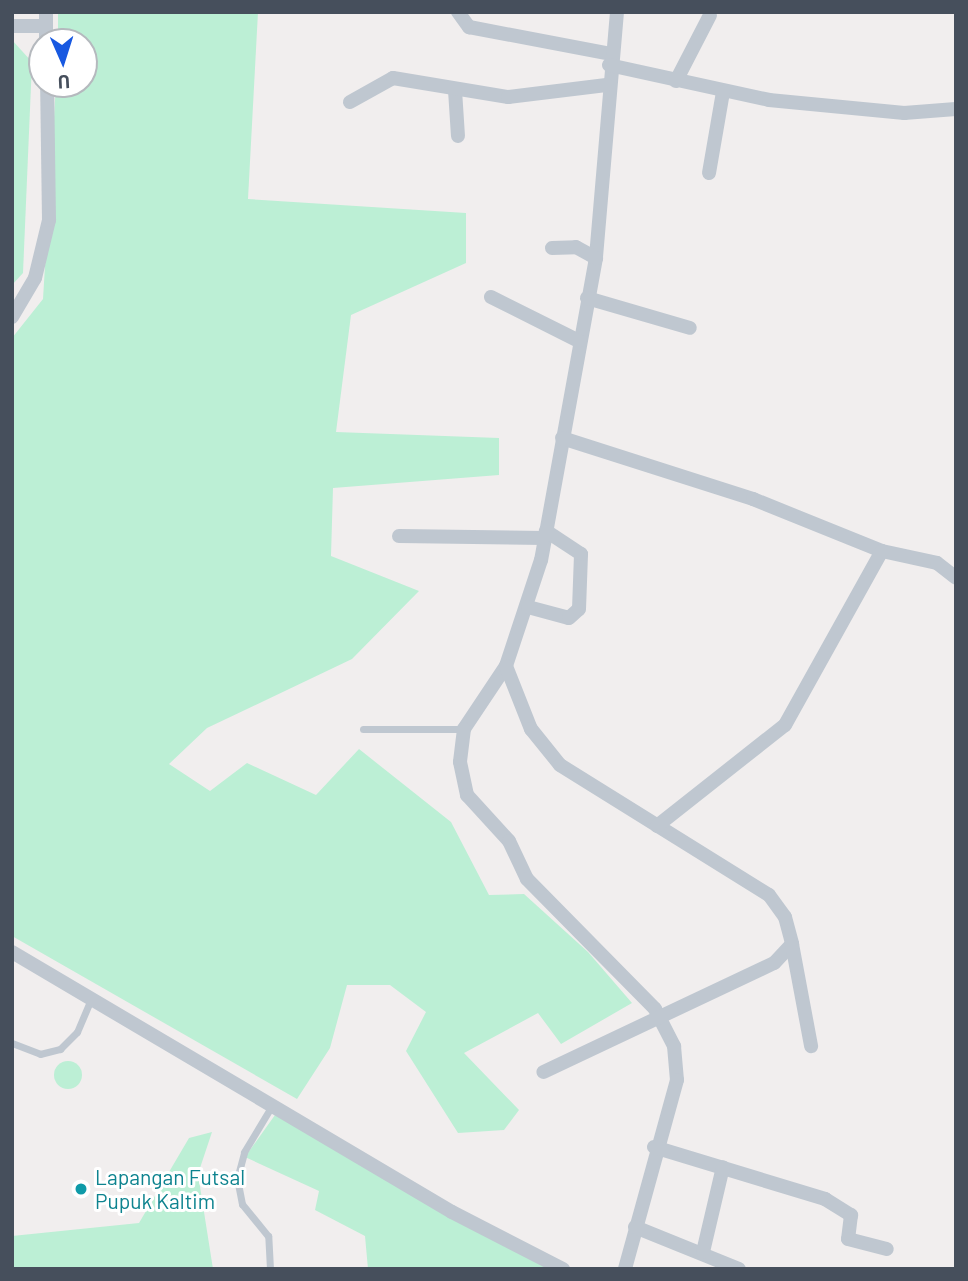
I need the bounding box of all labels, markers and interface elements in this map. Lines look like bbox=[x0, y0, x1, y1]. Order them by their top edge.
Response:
north arrow bbox=[28, 28, 98, 98]
text: U bbox=[57, 71, 71, 94]
place label: Lapangan Futsal Pupuk Kaltim bbox=[95, 1164, 245, 1214]
marker: Lapangan Futsal Pupuk Kaltim bbox=[73, 1181, 89, 1197]

